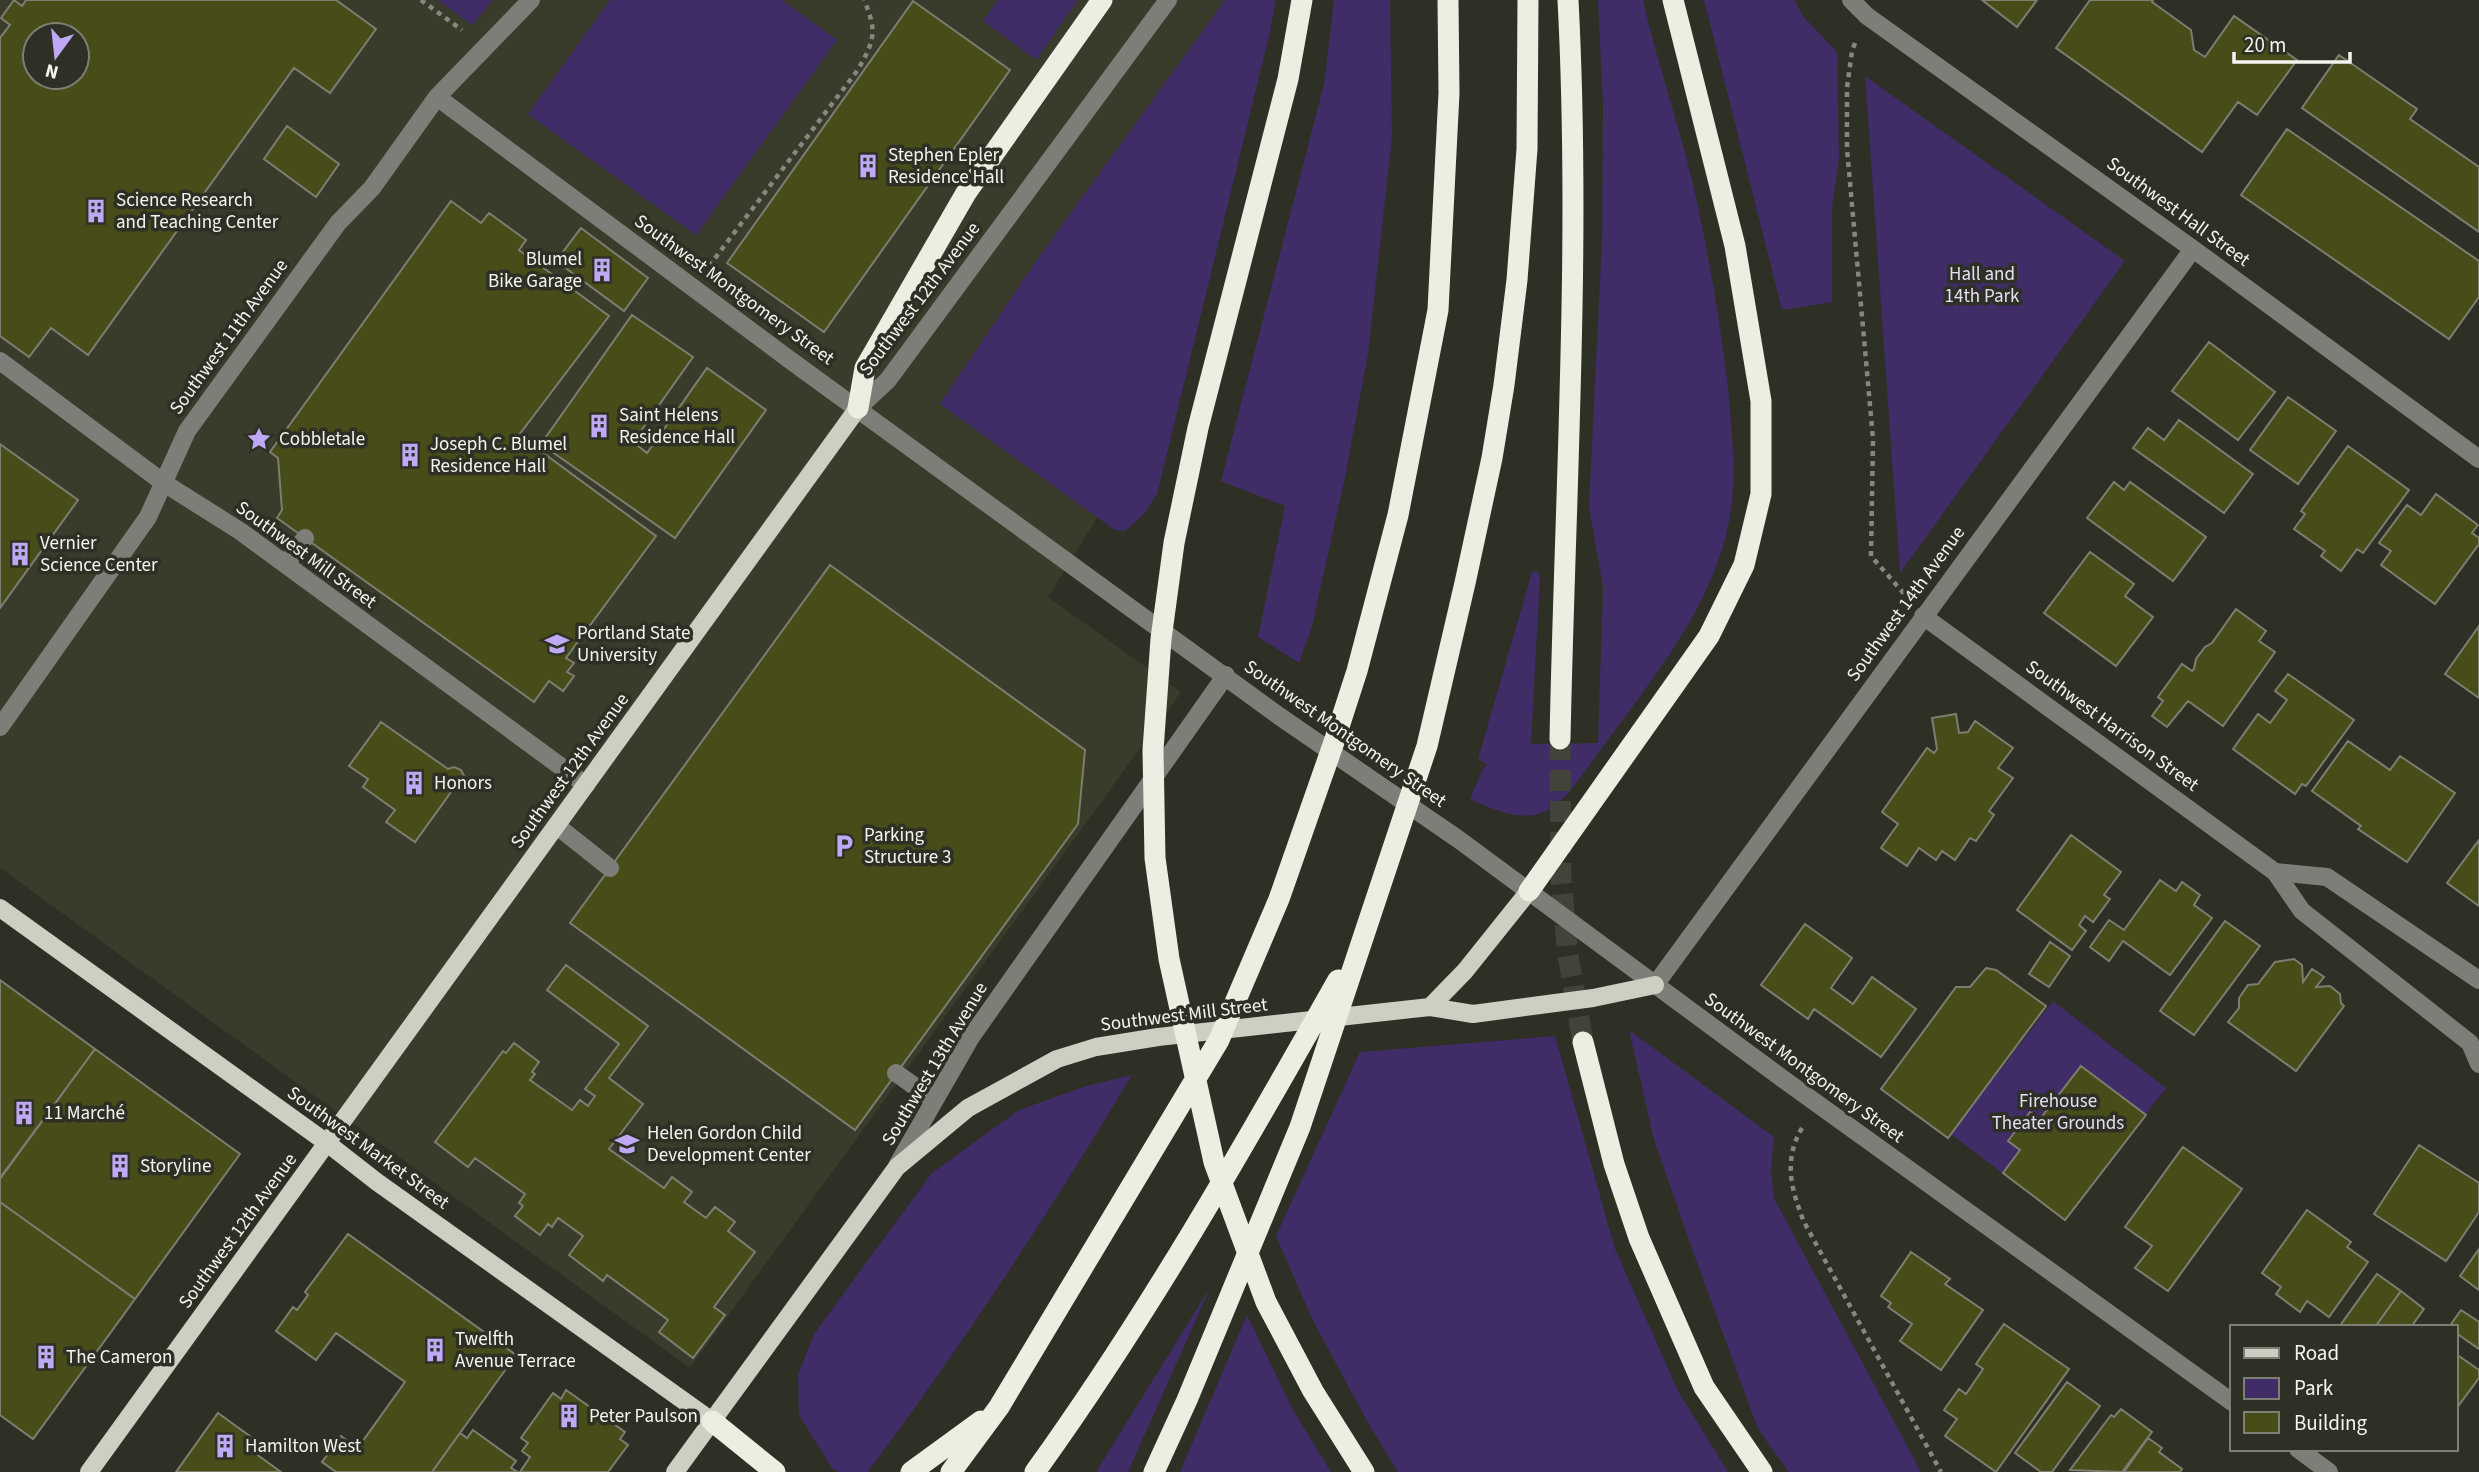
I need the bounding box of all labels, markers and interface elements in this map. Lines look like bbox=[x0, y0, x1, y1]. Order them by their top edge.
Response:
north arrow bbox=[21, 21, 91, 91]
scale bar bbox=[2234, 21, 2350, 65]
text: 20 m bbox=[2244, 30, 2286, 60]
text: N bbox=[42, 56, 62, 86]
place label: Stephen Epler Residence Hall bbox=[888, 142, 1004, 191]
street label: Southwest Hall Street bbox=[2101, 151, 2256, 274]
building icon: Stephen Epler Residence Hall bbox=[854, 152, 882, 180]
place label: Science Research and Teaching Center bbox=[116, 187, 279, 236]
building icon: Science Research and Teaching Center bbox=[82, 197, 110, 225]
street label: Southwest Montgomery Street bbox=[628, 208, 840, 372]
street label: Southwest 12th Avenue bbox=[853, 216, 987, 382]
place label: Blumel Bike Garage bbox=[488, 246, 582, 295]
street label: Southwest 11th Avenue bbox=[163, 254, 295, 420]
building icon: Blumel Bike Garage bbox=[588, 256, 616, 284]
park label: Hall and 14th Park bbox=[1945, 261, 2020, 310]
place label: Saint Helens Residence Hall bbox=[619, 402, 735, 451]
building icon: Saint Helens Residence Hall bbox=[585, 412, 613, 440]
place icon: Cobbletale bbox=[245, 425, 273, 453]
place label: Cobbletale bbox=[279, 426, 365, 453]
place label: Joseph C. Blumel Residence Hall bbox=[430, 431, 567, 480]
building icon: Joseph C. Blumel Residence Hall bbox=[396, 441, 424, 469]
street label: Southwest Mill Street bbox=[230, 495, 382, 616]
street label: Southwest 14th Avenue bbox=[1840, 521, 1972, 687]
place label: Vernier Science Center bbox=[40, 530, 158, 579]
building icon: Vernier Science Center bbox=[6, 540, 34, 568]
place label: Portland State University bbox=[577, 620, 690, 669]
school or university icon: Portland State University bbox=[543, 630, 571, 658]
street label: Southwest Montgomery Street bbox=[1238, 654, 1452, 815]
street label: Southwest Harrison Street bbox=[2020, 654, 2205, 798]
street label: Southwest 12th Avenue bbox=[504, 688, 636, 854]
building icon: Honors bbox=[400, 769, 428, 797]
place label: Honors bbox=[434, 770, 492, 797]
place label: Parking Structure 3 bbox=[864, 822, 951, 871]
parking icon: Parking Structure 3 bbox=[830, 832, 858, 860]
street label: Southwest 13th Avenue bbox=[875, 977, 995, 1151]
street label: Southwest Montgomery Street bbox=[1698, 986, 1910, 1150]
street label: Southwest Mill Street bbox=[1099, 991, 1270, 1039]
street label: Southwest Market Street bbox=[281, 1080, 455, 1216]
park label: Firehouse Theater Grounds bbox=[1992, 1088, 2124, 1137]
building icon: 11 Marché bbox=[10, 1099, 38, 1127]
place label: 11 Marché bbox=[44, 1100, 125, 1127]
place label: Helen Gordon Child Development Center bbox=[647, 1120, 811, 1169]
school or university icon: Helen Gordon Child Development Center bbox=[613, 1130, 641, 1158]
street label: Southwest 12th Avenue bbox=[172, 1148, 304, 1314]
building icon: Storyline bbox=[106, 1152, 134, 1180]
place label: Storyline bbox=[140, 1153, 211, 1180]
legend bbox=[2230, 1325, 2458, 1451]
place label: Twelfth Avenue Terrace bbox=[455, 1326, 576, 1375]
building icon: Twelfth Avenue Terrace bbox=[421, 1336, 449, 1364]
text: Road bbox=[2294, 1338, 2339, 1368]
building icon: The Cameron bbox=[32, 1343, 60, 1371]
place label: The Cameron bbox=[66, 1344, 172, 1371]
text: Park bbox=[2294, 1373, 2334, 1403]
building icon: Peter Paulson bbox=[555, 1402, 583, 1430]
place label: Peter Paulson bbox=[589, 1403, 698, 1430]
text: Building bbox=[2294, 1408, 2368, 1438]
building icon: Hamilton West bbox=[211, 1432, 239, 1460]
place label: Hamilton West bbox=[245, 1433, 362, 1460]

